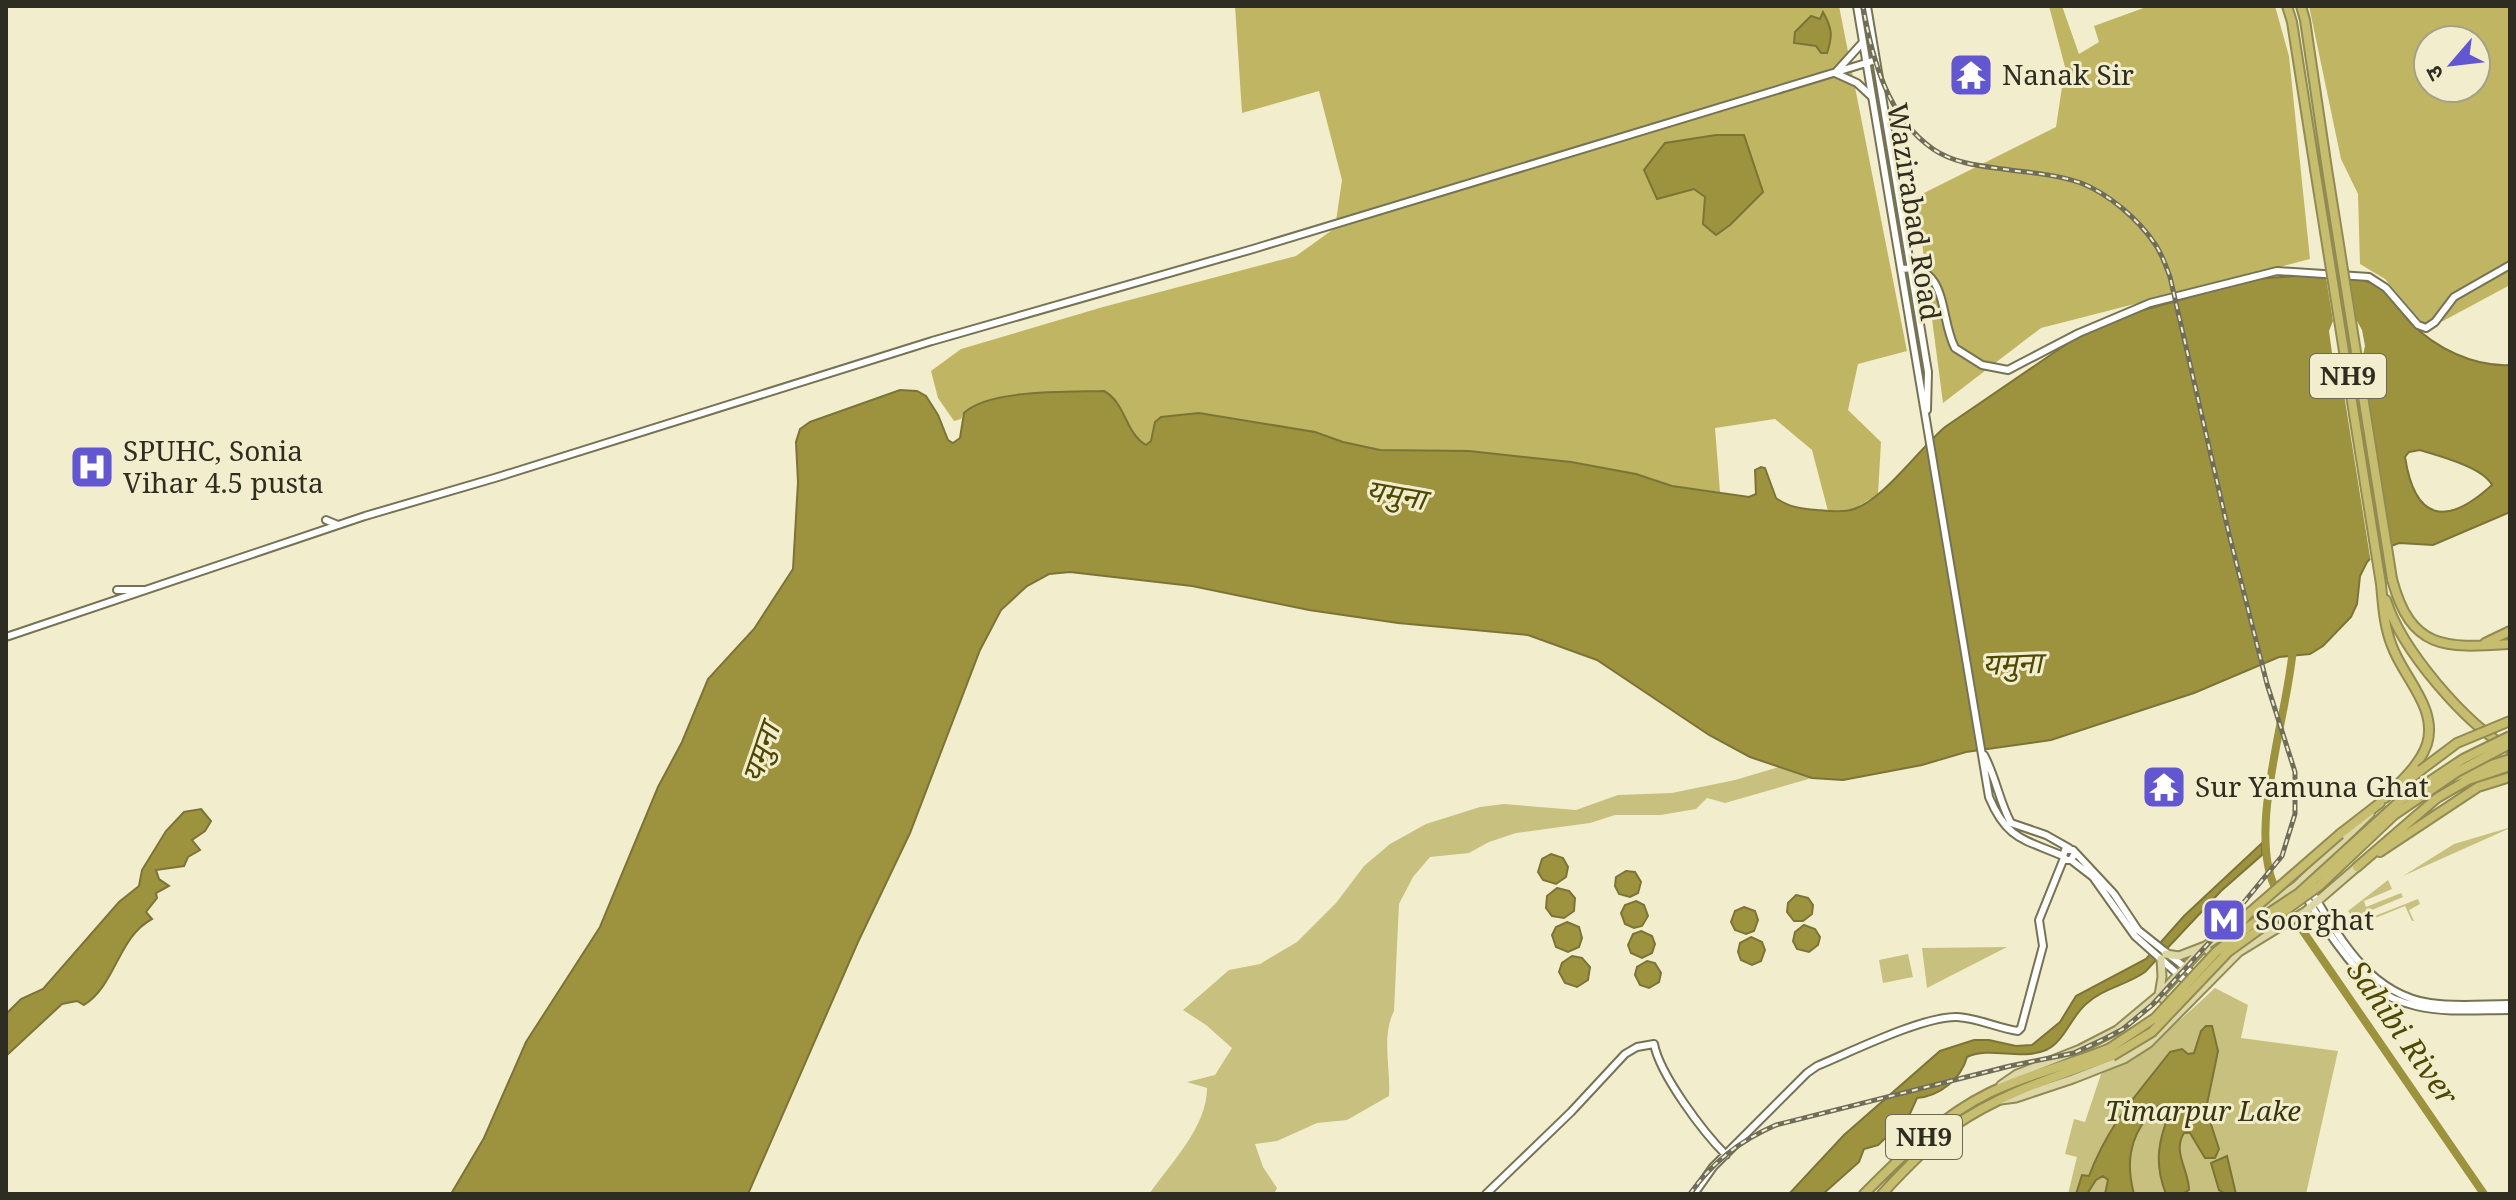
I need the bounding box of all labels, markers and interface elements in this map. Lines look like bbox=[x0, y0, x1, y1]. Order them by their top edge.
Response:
north arrow bbox=[2412, 24, 2492, 104]
temple icon: Nanak Sir bbox=[1947, 51, 1995, 99]
place label: Nanak Sir bbox=[2002, 55, 2134, 93]
text: उ bbox=[2417, 60, 2450, 87]
street label: Wazirabad Road bbox=[1879, 100, 1951, 323]
road number: NH9 bbox=[2310, 354, 2386, 398]
place label: SPUHC, Sonia Vihar 4.5 pusta bbox=[123, 431, 324, 501]
hospital icon: SPUHC, Sonia Vihar 4.5 pusta bbox=[68, 443, 116, 491]
water label: यमुना bbox=[1363, 468, 1434, 520]
water label: यमुना bbox=[1981, 641, 2048, 684]
water label: यमुना bbox=[730, 713, 790, 787]
temple icon: Sur Yamuna Ghat bbox=[2140, 763, 2188, 811]
place label: Sur Yamuna Ghat bbox=[2195, 767, 2429, 805]
metro station icon: Soorghat bbox=[2200, 896, 2248, 944]
place label: Soorghat bbox=[2255, 900, 2374, 938]
water label: Sahibi River bbox=[2338, 951, 2469, 1114]
park label: Timarpur Lake bbox=[2105, 1091, 2301, 1129]
road number: NH9 bbox=[1886, 1115, 1962, 1159]

